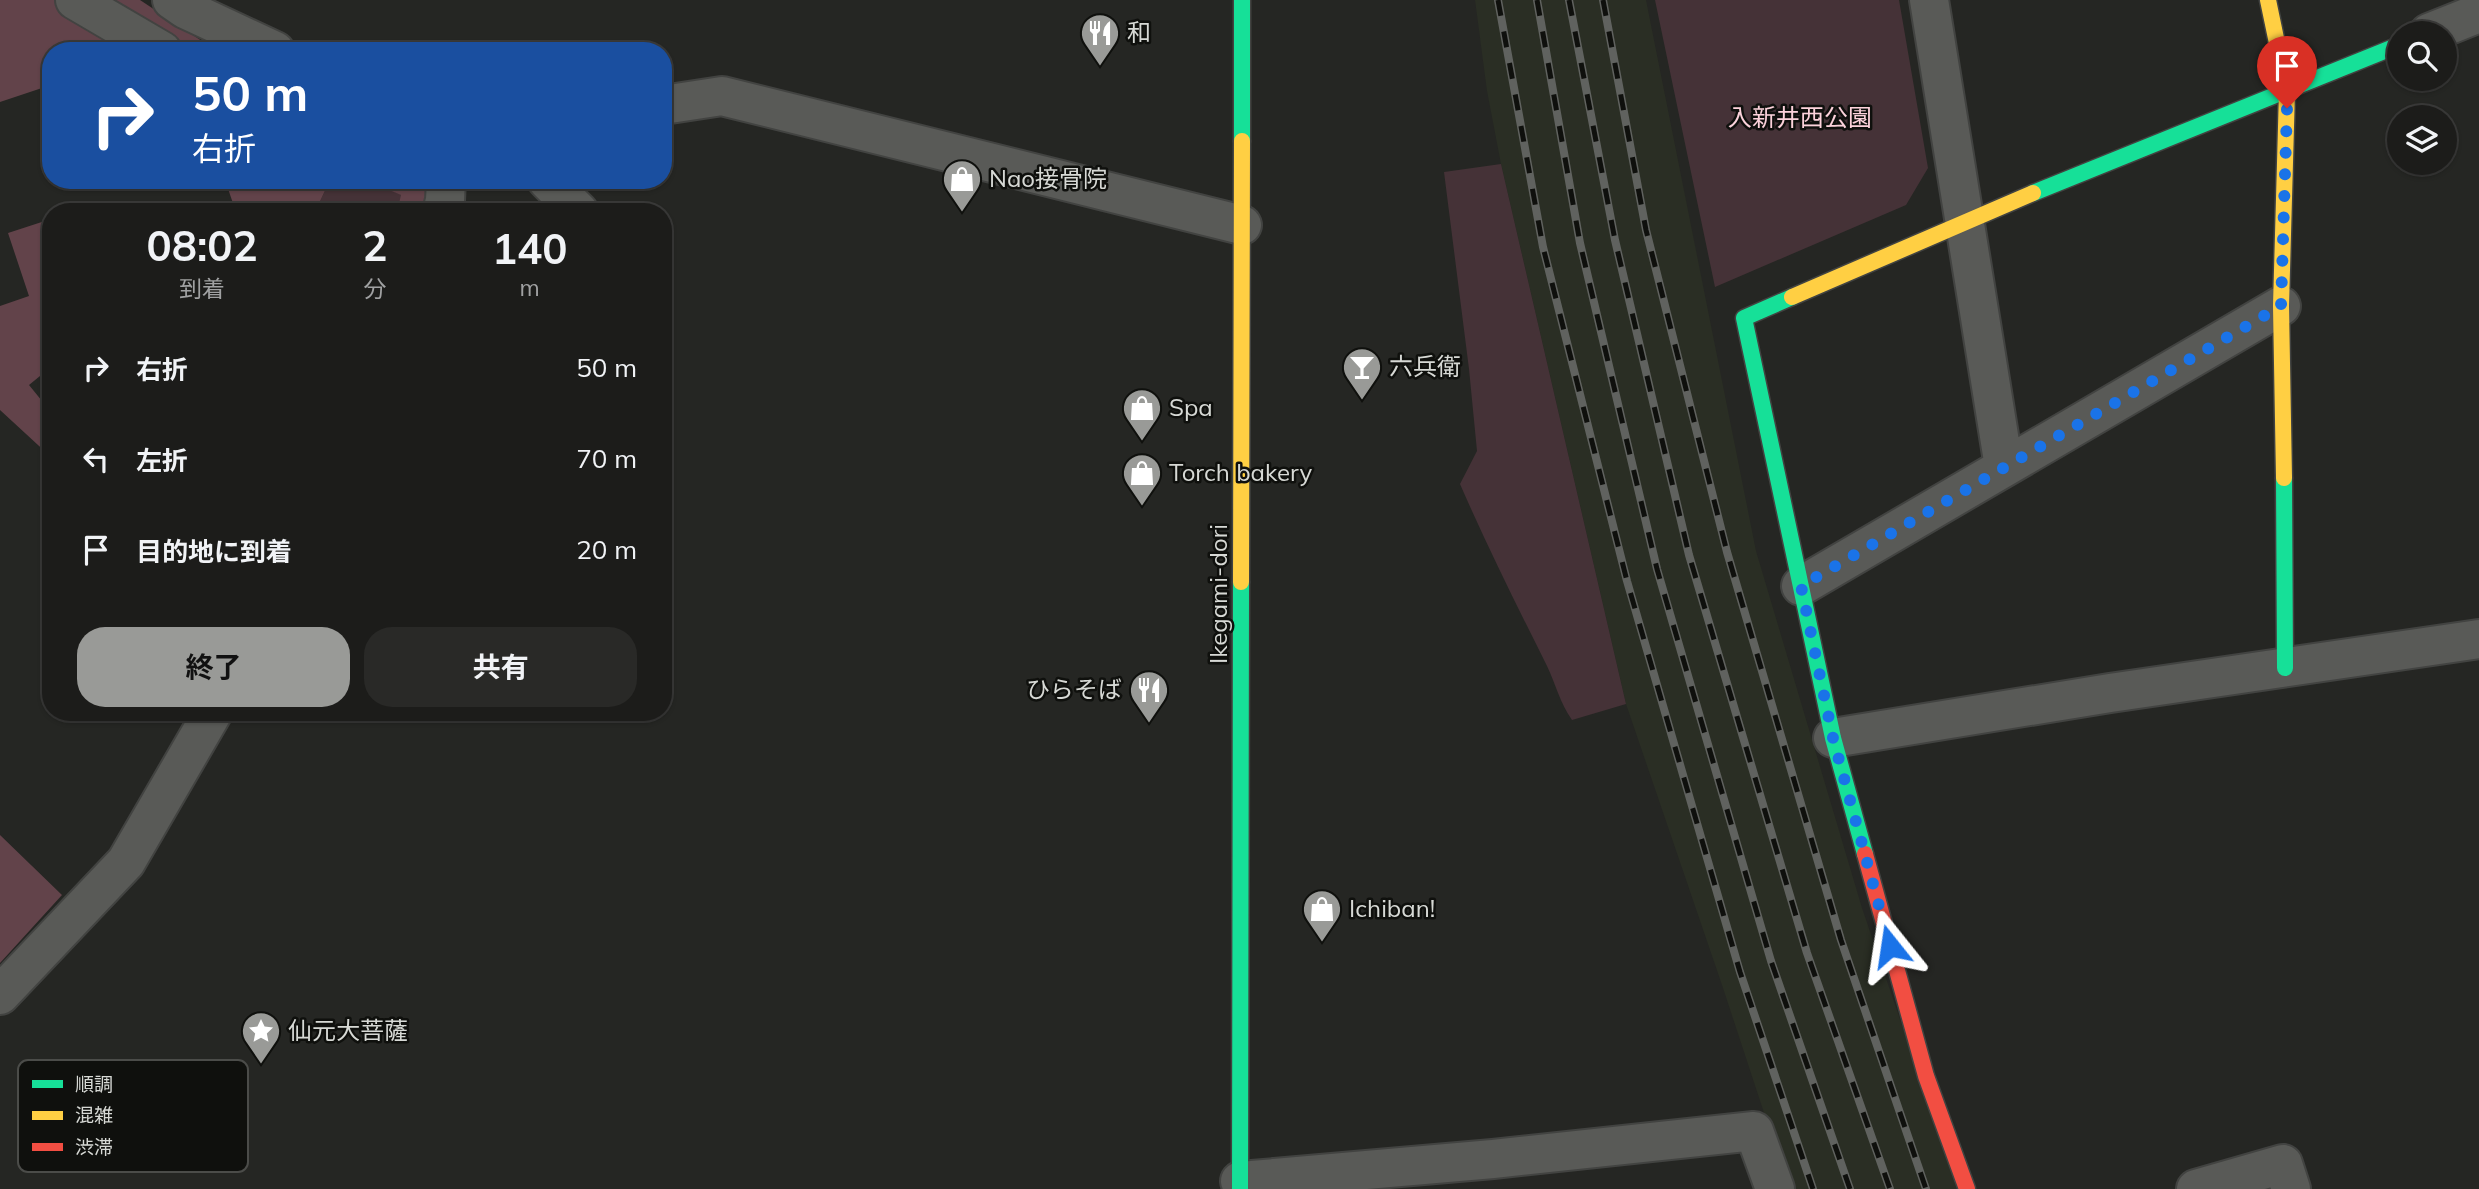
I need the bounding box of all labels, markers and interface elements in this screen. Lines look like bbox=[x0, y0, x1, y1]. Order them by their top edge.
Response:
restaurant icon: 和 bbox=[1079, 12, 1121, 67]
place label: 和 bbox=[1127, 17, 1151, 47]
map controls bbox=[2387, 21, 2457, 175]
button: search bbox=[2387, 21, 2457, 91]
pin bbox=[2257, 36, 2317, 108]
icon: arrive bbox=[2268, 47, 2306, 85]
text: 50 m bbox=[192, 62, 308, 123]
icon: right bbox=[77, 70, 168, 161]
park label: 入新井西公園 bbox=[1728, 102, 1872, 132]
button: layers bbox=[2387, 105, 2457, 175]
text: 右折 bbox=[192, 128, 256, 168]
shop icon: Nao接骨院 bbox=[941, 158, 983, 213]
place label: Nao接骨院 bbox=[989, 163, 1107, 193]
text: 08:02 bbox=[146, 219, 258, 272]
text: 2 bbox=[362, 219, 387, 272]
text: 140 bbox=[492, 222, 567, 275]
text: m bbox=[520, 273, 540, 302]
text: 到着 bbox=[179, 274, 225, 303]
text: 分 bbox=[363, 274, 386, 303]
bar icon: 六兵衛 bbox=[1341, 346, 1383, 401]
icon: right bbox=[77, 349, 115, 387]
text: 50 m bbox=[576, 351, 637, 384]
place label: 六兵衛 bbox=[1389, 351, 1461, 381]
text: 右折 bbox=[136, 353, 188, 386]
shop icon: Spa bbox=[1121, 387, 1163, 442]
place label: Spa bbox=[1169, 392, 1213, 422]
icon: left bbox=[77, 440, 115, 478]
text: 70 m bbox=[576, 442, 637, 475]
text: 左折 bbox=[136, 444, 188, 477]
shop icon: Torch bakery bbox=[1121, 452, 1163, 507]
place label: Torch bakery bbox=[1169, 457, 1312, 487]
street label: Ikegami-dori bbox=[1203, 524, 1233, 664]
icon: arrive bbox=[77, 531, 115, 569]
text: 20 m bbox=[576, 533, 637, 566]
text: 目的地に到着 bbox=[136, 535, 292, 568]
button: 終了 bbox=[77, 627, 350, 707]
button: 共有 bbox=[364, 627, 637, 707]
restaurant icon: ひらそば bbox=[1128, 669, 1170, 724]
place label: ひらそば bbox=[1026, 674, 1122, 704]
shop icon: Ichiban! bbox=[1301, 888, 1343, 943]
place label: Ichiban! bbox=[1349, 893, 1435, 923]
position arrow bbox=[1853, 909, 1927, 983]
place icon: 仙元大菩薩 bbox=[240, 1010, 282, 1065]
place label: 仙元大菩薩 bbox=[288, 1015, 408, 1045]
legend bbox=[18, 1060, 248, 1172]
text: 順調 bbox=[75, 1072, 113, 1096]
text: 混雑 bbox=[75, 1103, 113, 1127]
text: 渋滞 bbox=[75, 1135, 113, 1159]

